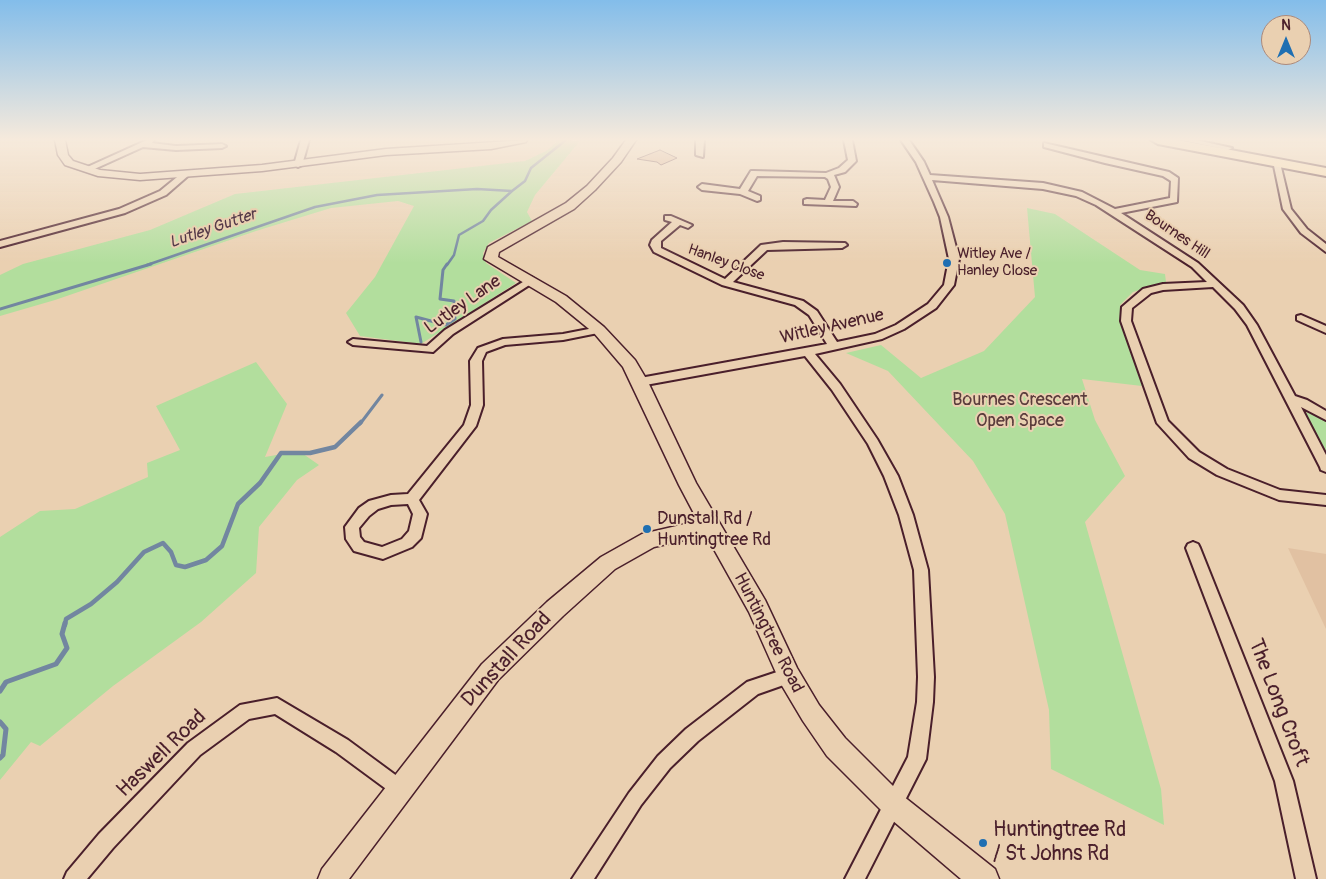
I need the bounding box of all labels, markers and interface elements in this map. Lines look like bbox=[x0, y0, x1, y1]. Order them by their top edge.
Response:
north arrow bbox=[1261, 15, 1311, 65]
text: N bbox=[1281, 17, 1291, 34]
water label: Lutley Gutter bbox=[167, 205, 259, 253]
street label: Bournes Hill bbox=[1141, 207, 1213, 263]
street label: Hanley Close bbox=[685, 241, 767, 285]
place label: Witley Ave / Hanley Close bbox=[957, 245, 1037, 280]
marker: Witley Ave / Hanley Close bbox=[941, 257, 953, 269]
street label: Lutley Lane bbox=[421, 271, 505, 339]
street label: Witley Avenue bbox=[778, 305, 886, 349]
park label: Bournes Crescent Open Space bbox=[952, 389, 1088, 432]
place label: Dunstall Rd / Huntingtree Rd bbox=[657, 508, 771, 550]
marker: Dunstall Rd / Huntingtree Rd bbox=[641, 523, 653, 535]
street label: Huntingtree Road bbox=[728, 569, 808, 697]
street label: Dunstall Road bbox=[457, 607, 557, 713]
street label: The Long Croft bbox=[1242, 636, 1314, 770]
street label: Haswell Road bbox=[112, 705, 212, 803]
place label: Huntingtree Rd / St Johns Rd bbox=[993, 818, 1126, 868]
marker: Huntingtree Rd / St Johns Rd bbox=[977, 837, 989, 849]

